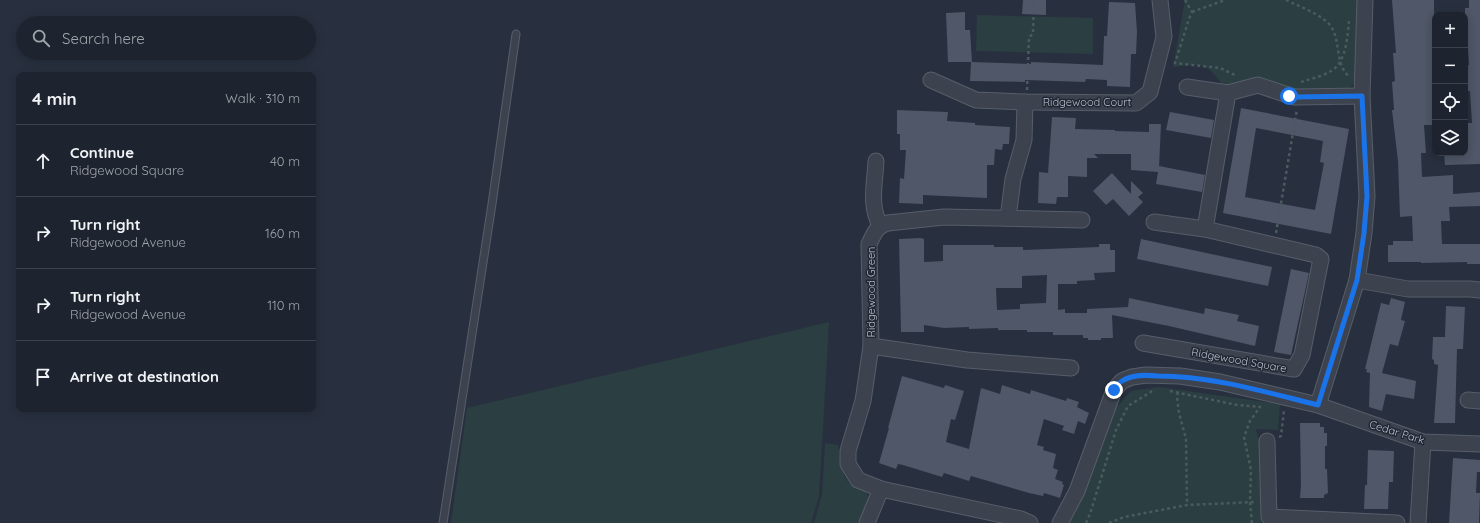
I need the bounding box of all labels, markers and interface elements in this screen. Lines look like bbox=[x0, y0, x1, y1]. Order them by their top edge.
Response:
map controls bbox=[1432, 12, 1468, 156]
button: + bbox=[1432, 12, 1468, 48]
search box bbox=[16, 16, 316, 60]
icon: search bbox=[30, 27, 52, 49]
text: Search here bbox=[62, 29, 145, 48]
button: − bbox=[1432, 48, 1468, 84]
button: locate bbox=[1432, 84, 1468, 120]
route start bbox=[1280, 87, 1298, 105]
text: 4 min bbox=[32, 88, 77, 109]
text: Walk · 310 m bbox=[225, 90, 300, 106]
street label: Ridgewood Court bbox=[1043, 95, 1132, 109]
button: layers bbox=[1432, 120, 1468, 156]
text: Continue bbox=[70, 143, 134, 162]
icon: ahead bbox=[32, 150, 54, 172]
text: 40 m bbox=[270, 153, 300, 169]
text: Ridgewood Square bbox=[70, 162, 184, 178]
text: Turn right bbox=[70, 215, 141, 234]
icon: right bbox=[32, 222, 54, 244]
text: 160 m bbox=[265, 225, 300, 241]
text: Ridgewood Avenue bbox=[70, 234, 186, 250]
street label: Ridgewood Green bbox=[864, 247, 878, 337]
text: Turn right bbox=[70, 287, 141, 306]
icon: right bbox=[32, 294, 54, 316]
text: 110 m bbox=[267, 297, 300, 313]
text: Ridgewood Avenue bbox=[70, 306, 186, 322]
street label: Ridgewood Square bbox=[1190, 345, 1288, 375]
icon: arrive bbox=[32, 366, 54, 388]
text: Arrive at destination bbox=[70, 367, 219, 386]
route end bbox=[1105, 381, 1123, 399]
street label: Cedar Park bbox=[1368, 417, 1427, 447]

